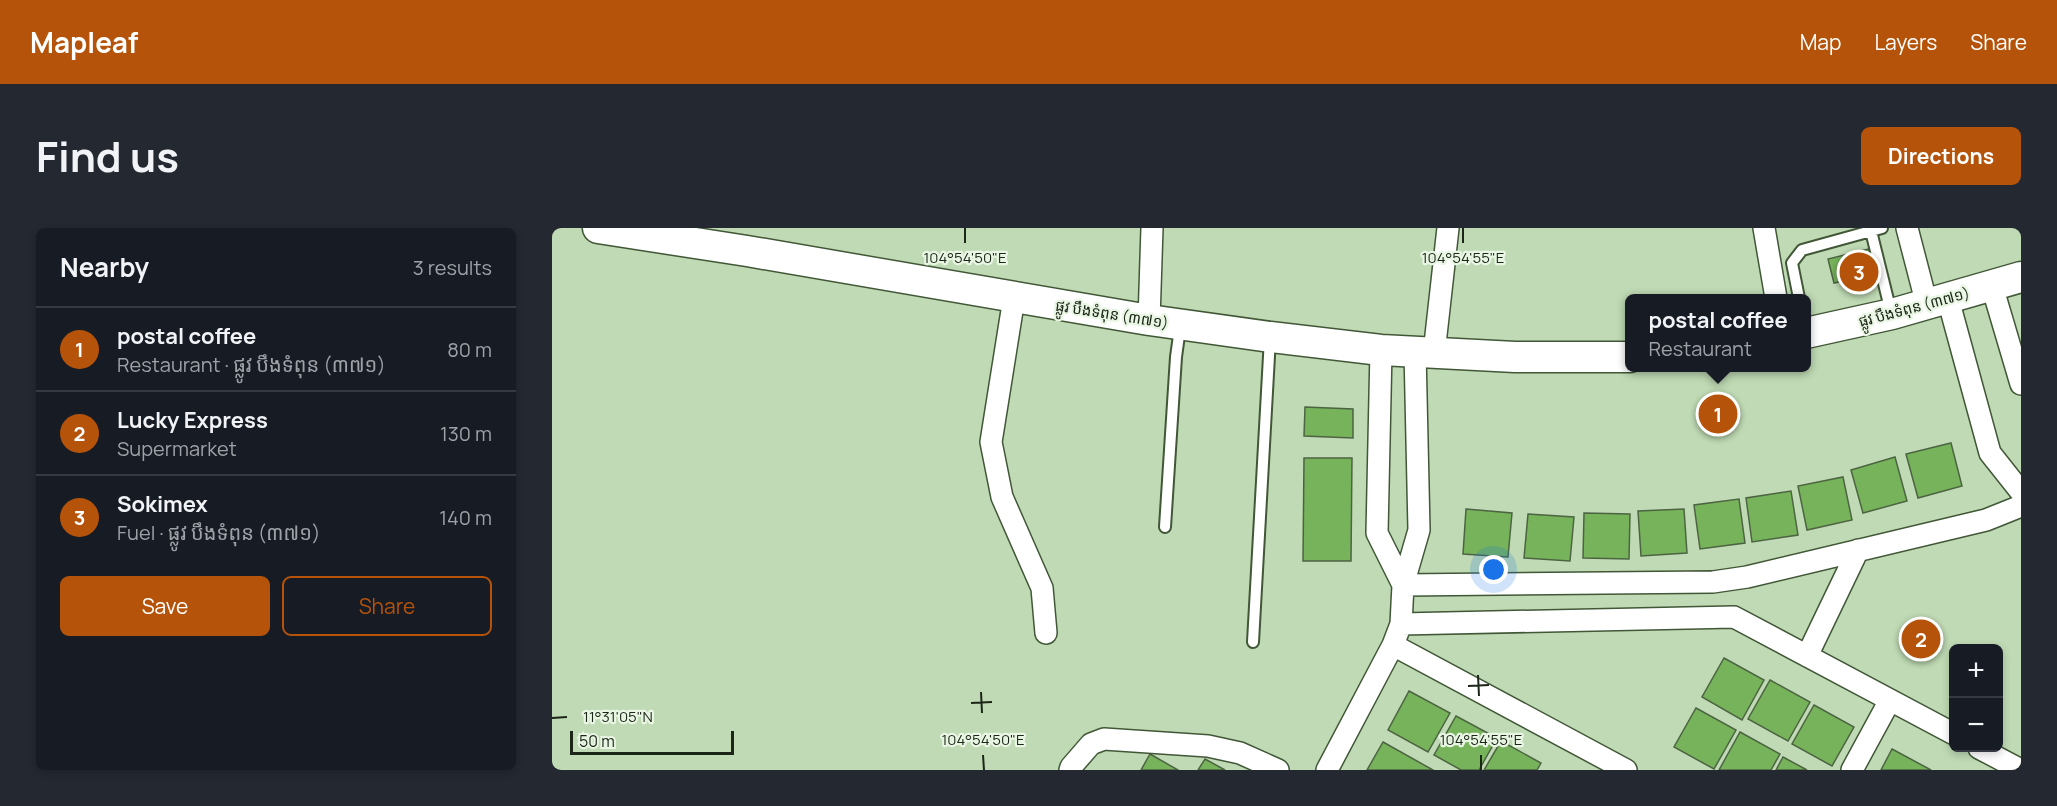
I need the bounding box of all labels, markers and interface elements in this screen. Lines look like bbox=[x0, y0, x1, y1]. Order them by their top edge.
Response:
text: Mapleaf bbox=[30, 23, 138, 61]
text: Map bbox=[1800, 28, 1841, 56]
text: Layers bbox=[1874, 28, 1937, 56]
text: Share bbox=[1970, 28, 2027, 56]
text: Find us bbox=[36, 127, 179, 185]
button: Directions bbox=[1861, 127, 2021, 185]
text: 104°54'50"E bbox=[923, 247, 1007, 268]
text: 104°54'55"E bbox=[1422, 247, 1504, 268]
text: Nearby bbox=[60, 249, 149, 285]
pin: 3 bbox=[1840, 250, 1878, 294]
text: 3 results bbox=[413, 254, 492, 281]
street label: ផ្លូវ បឹងទំពុន (៣៧១) bbox=[1856, 282, 1973, 335]
popup bbox=[1625, 294, 1811, 372]
street label: ផ្លូវ បឹងទំពុន (៣៧១) bbox=[1053, 295, 1170, 337]
text: postal coffee bbox=[1648, 305, 1788, 335]
text: postal coffee bbox=[117, 321, 256, 351]
text: Restaurant bbox=[1648, 335, 1752, 362]
text: 1 bbox=[75, 336, 84, 363]
text: 80 m bbox=[447, 336, 492, 363]
text: Restaurant · ផ្លូវ បឹងទំពុន (៣៧១) bbox=[117, 351, 386, 378]
pin: 1 bbox=[1698, 392, 1738, 436]
text: Lucky Express bbox=[117, 405, 268, 435]
text: 2 bbox=[74, 420, 85, 447]
text: 130 m bbox=[440, 420, 492, 447]
text: Supermarket bbox=[117, 435, 237, 462]
text: Sokimex bbox=[117, 489, 208, 519]
text: 3 bbox=[74, 504, 85, 531]
text: 140 m bbox=[439, 504, 492, 531]
text: Fuel · ផ្លូវ បឹងទំពុន (៣៧១) bbox=[117, 519, 320, 546]
your location bbox=[1479, 555, 1508, 584]
button: Save bbox=[60, 576, 270, 636]
button: Share bbox=[282, 576, 492, 636]
pin: 2 bbox=[1902, 616, 1940, 662]
map controls bbox=[1949, 644, 2003, 752]
button: + bbox=[1949, 644, 2003, 698]
button: − bbox=[1949, 698, 2003, 752]
text: 11°31'05"N bbox=[583, 706, 653, 727]
scale bar bbox=[570, 728, 734, 756]
text: 104°54'50"E bbox=[941, 729, 1025, 750]
text: 104°54'55"E bbox=[1440, 729, 1522, 750]
text: 50 m bbox=[579, 730, 615, 752]

